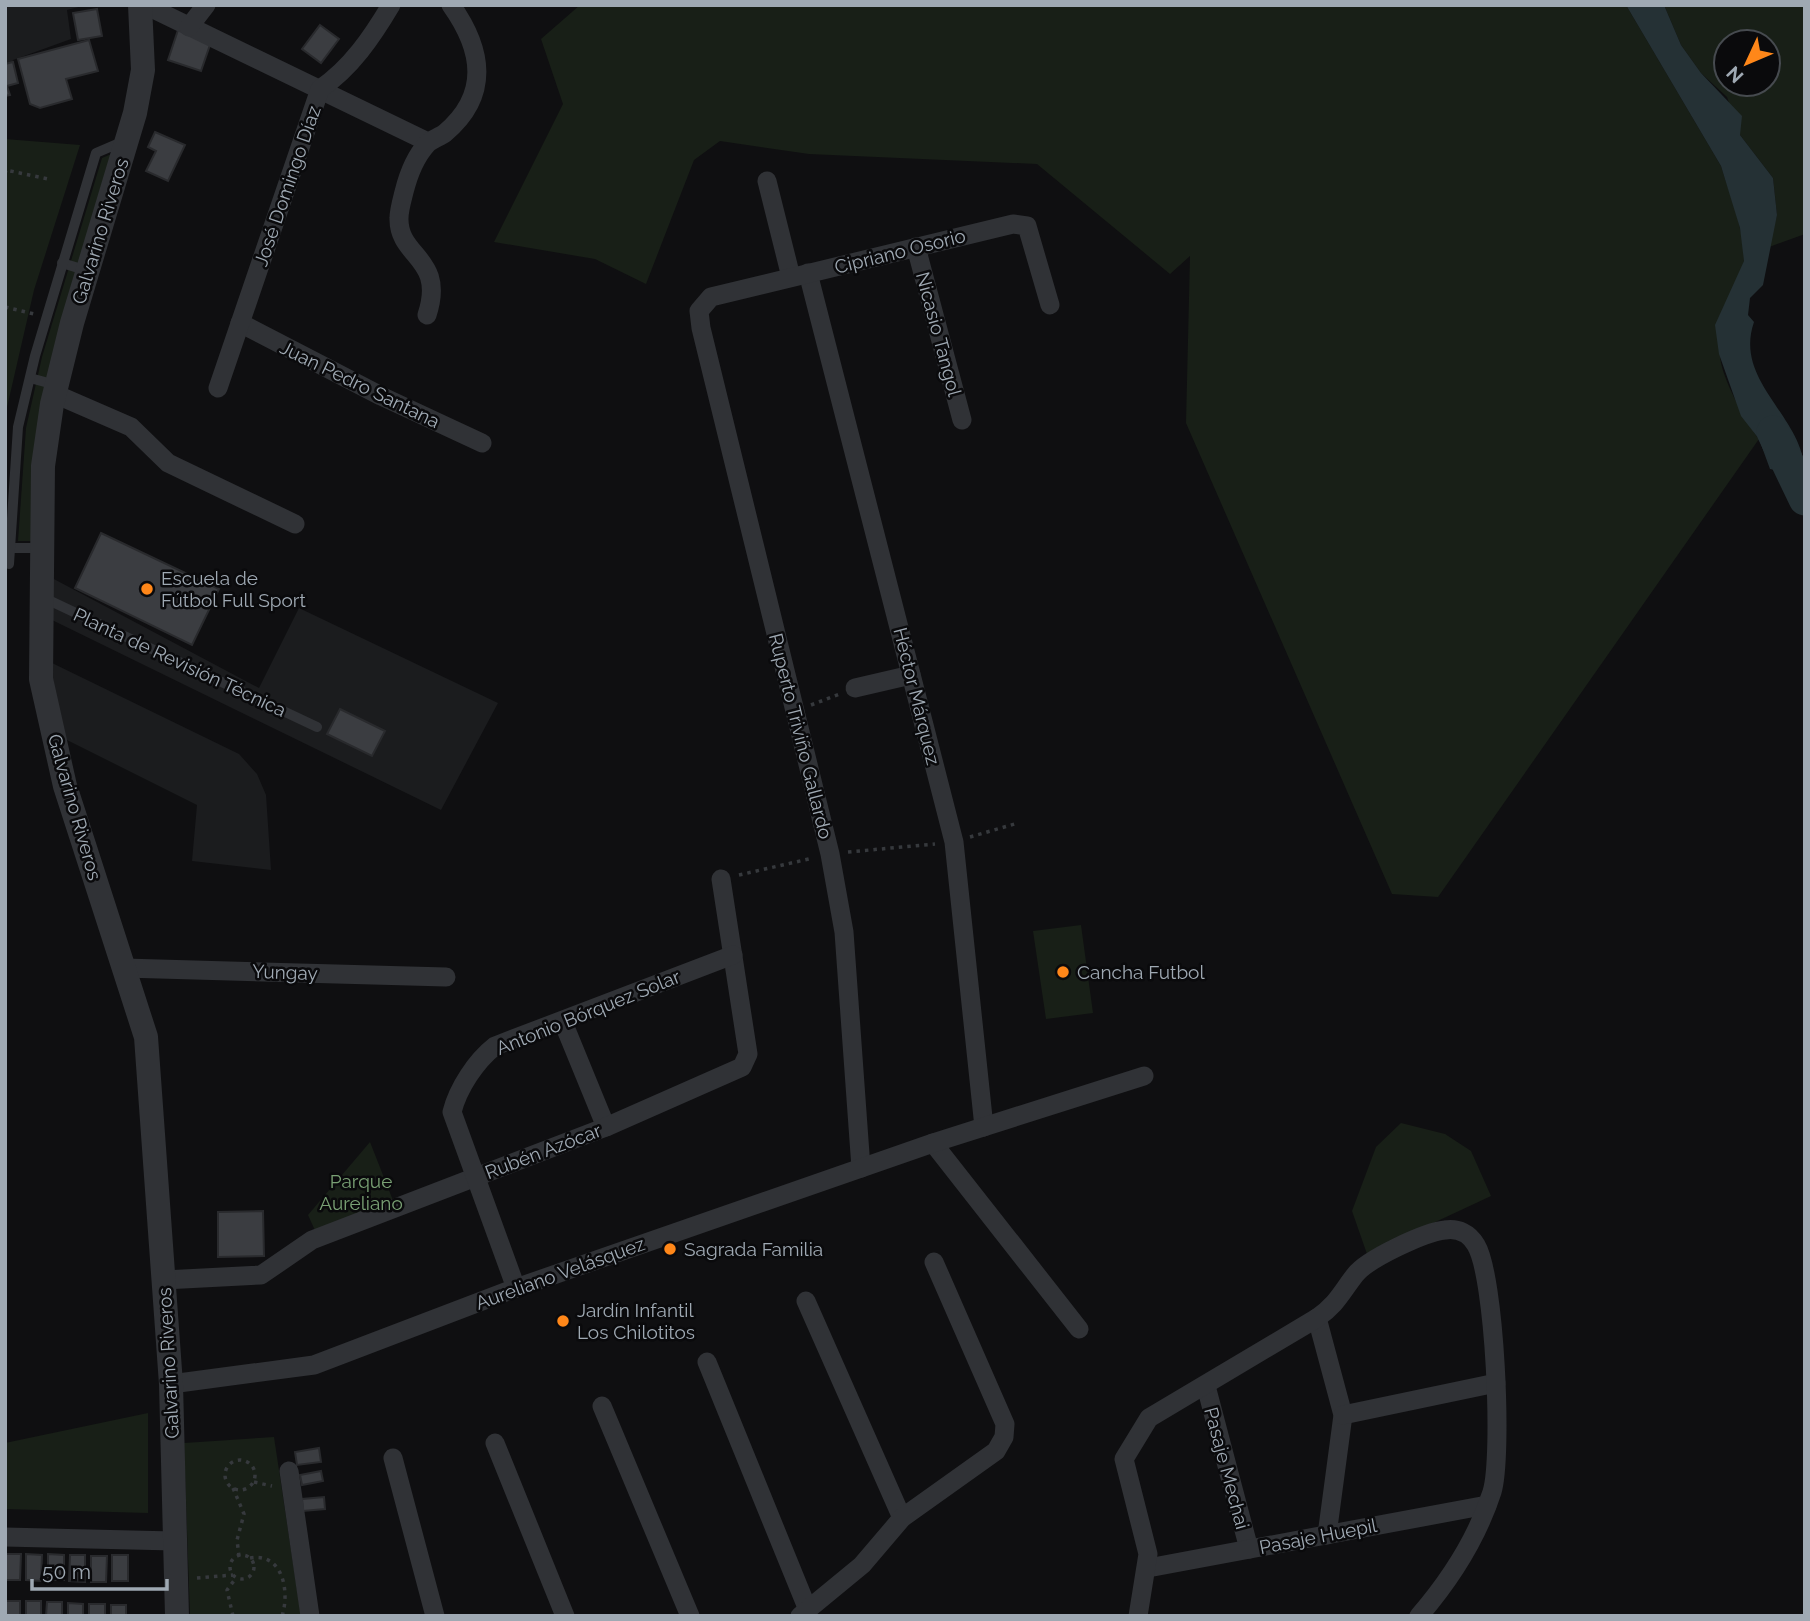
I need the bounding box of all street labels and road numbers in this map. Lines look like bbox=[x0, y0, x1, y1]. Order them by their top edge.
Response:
street label: José Domingo Díaz bbox=[249, 103, 325, 269]
street label: Galvarino Riveros bbox=[67, 155, 133, 307]
street label: Cipriano Osorio bbox=[832, 224, 968, 278]
street label: Nicasio Tangol bbox=[912, 269, 966, 399]
street label: Juan Pedro Santana bbox=[277, 336, 443, 432]
street label: Planta de Revisión Técnica bbox=[70, 603, 290, 721]
street label: Héctor Márquez bbox=[889, 625, 945, 767]
street label: Ruperto Triviño Gallardo bbox=[765, 631, 837, 841]
street label: Galvarino Riveros bbox=[44, 731, 106, 883]
street label: Yungay bbox=[252, 960, 318, 984]
street label: Antonio Bórquez Solar bbox=[493, 965, 683, 1059]
street label: Rubén Azócar bbox=[482, 1119, 604, 1183]
street label: Aureliano Velásquez bbox=[472, 1232, 648, 1314]
street label: Galvarino Riveros bbox=[153, 1287, 183, 1439]
street label: Pasaje Mechai bbox=[1200, 1405, 1254, 1531]
street label: Pasaje Huepil bbox=[1257, 1514, 1379, 1558]

